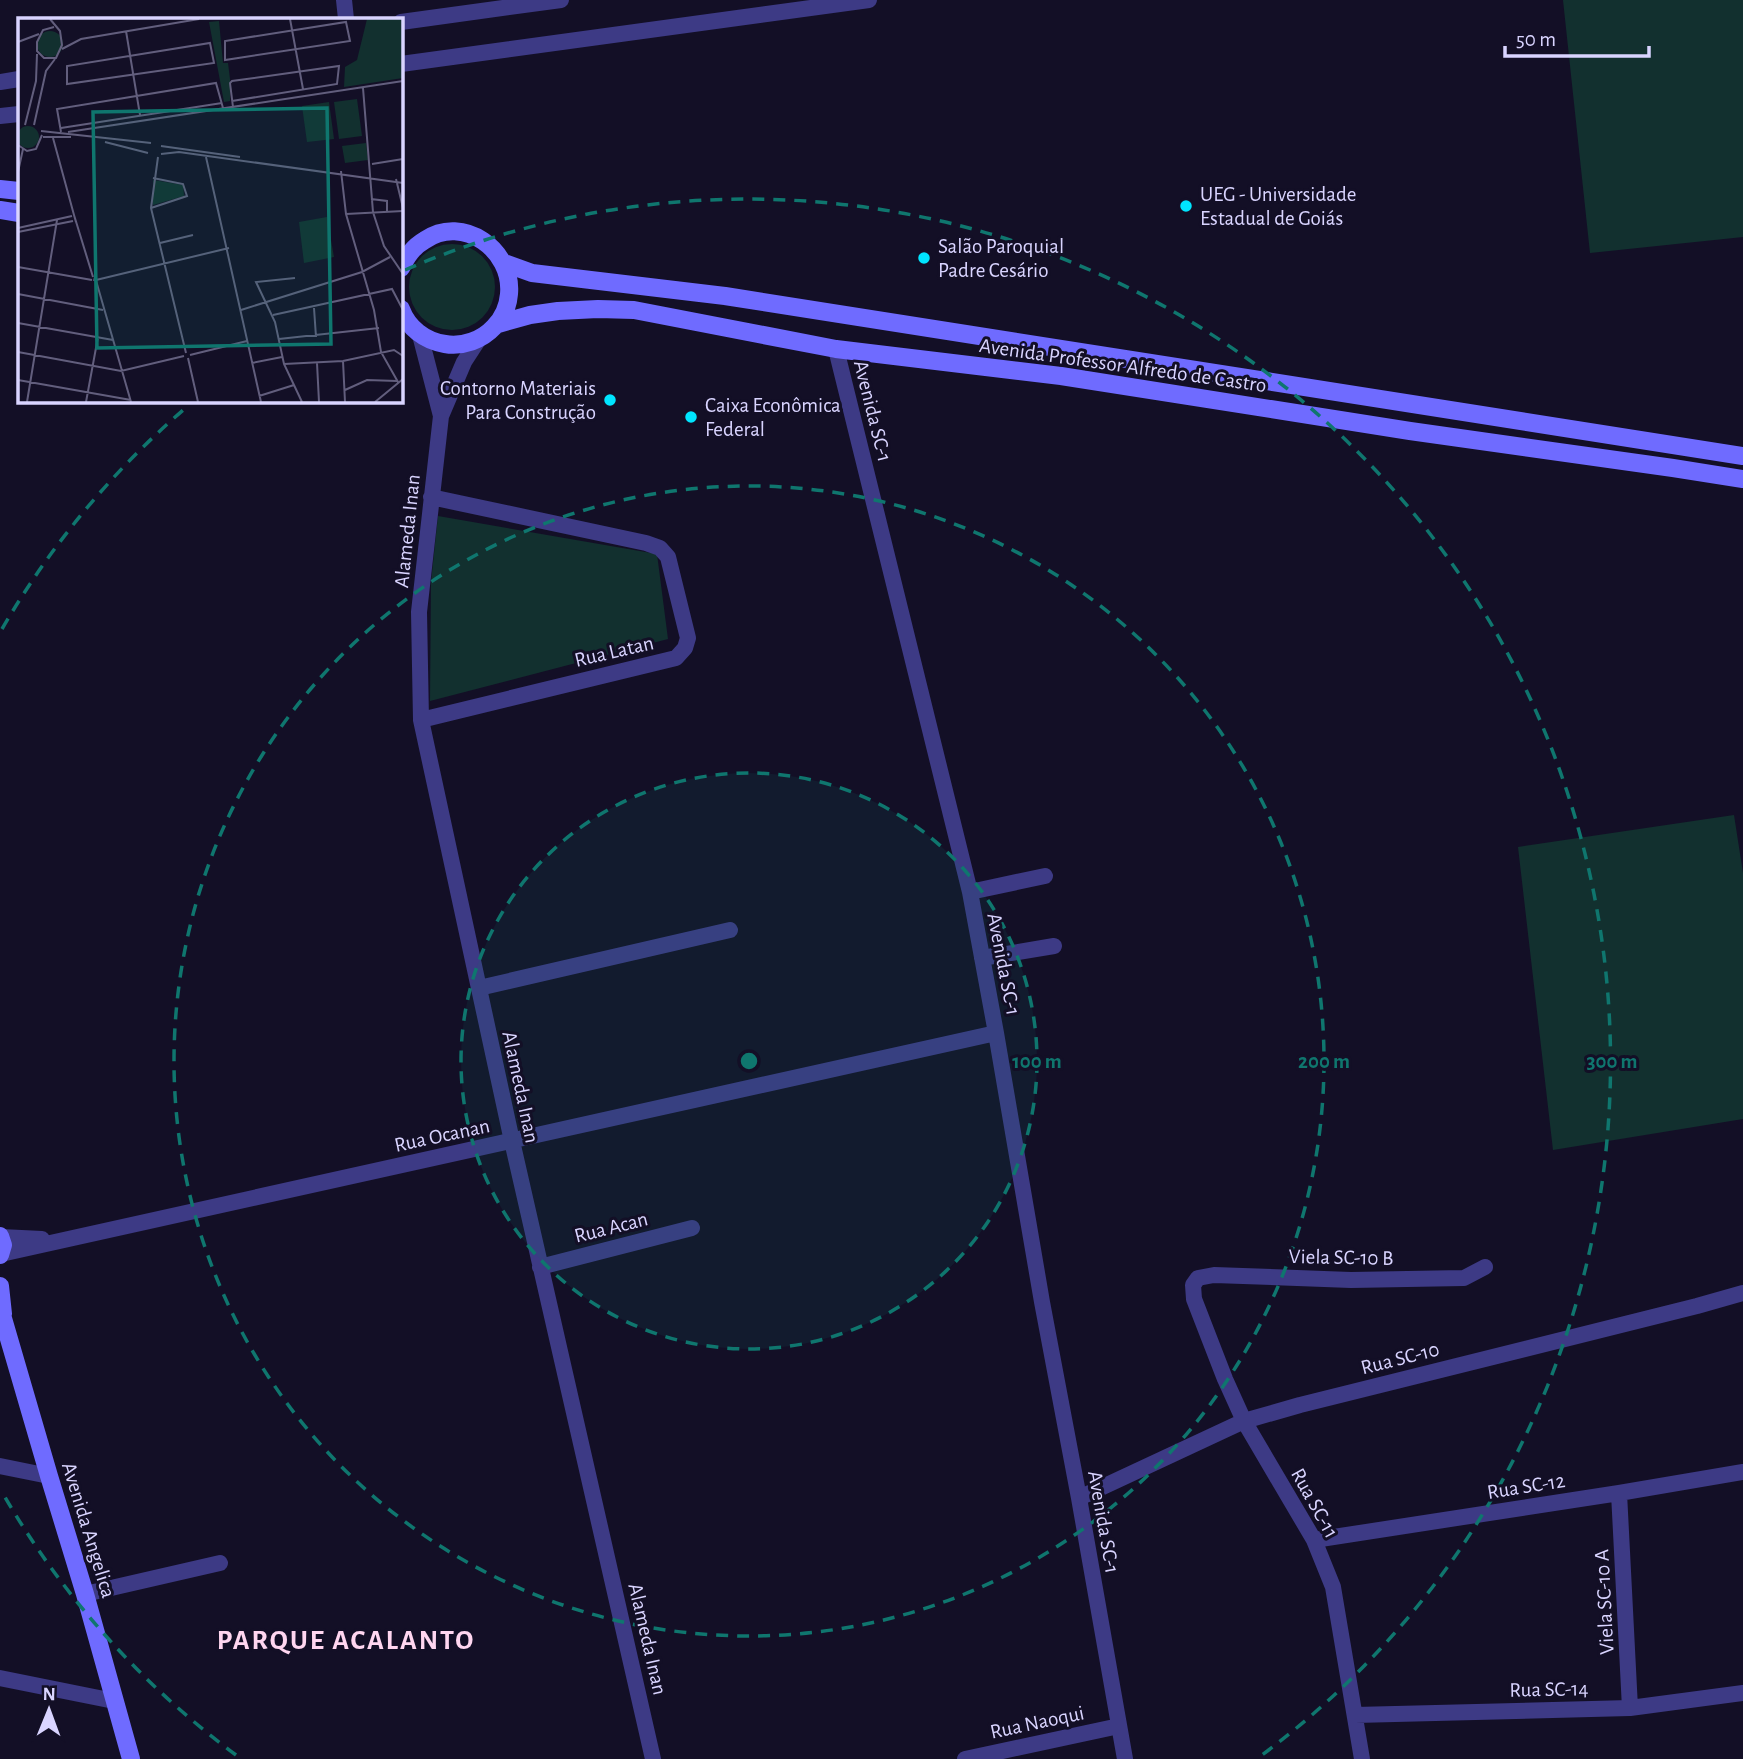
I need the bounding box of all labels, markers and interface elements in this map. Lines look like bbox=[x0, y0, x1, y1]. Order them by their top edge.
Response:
scale bar bbox=[1505, 14, 1648, 58]
inset map bbox=[18, 18, 402, 402]
text: 50 m bbox=[1516, 29, 1556, 50]
place label: UEG - Universidade Estadual de Goiás bbox=[1200, 184, 1357, 229]
marker: UEG - Universidade Estadual de Goiás bbox=[1178, 198, 1194, 214]
place label: Salão Paroquial Padre Cesário bbox=[938, 236, 1064, 281]
marker: Salão Paroquial Padre Cesário bbox=[916, 250, 932, 266]
street label: Avenida Professor Alfredo de Castro bbox=[978, 335, 1268, 396]
street label: Avenida SC-1 bbox=[850, 358, 895, 464]
place label: Contorno Materiais Para Construção bbox=[440, 378, 596, 423]
marker: Contorno Materiais Para Construção bbox=[602, 392, 618, 408]
place label: Caixa Econômica Federal bbox=[705, 395, 841, 440]
marker: Caixa Econômica Federal bbox=[683, 409, 699, 425]
street label: Alameda Inan bbox=[391, 473, 424, 589]
street label: Rua Latan bbox=[572, 632, 656, 671]
street label: Avenida SC-1 bbox=[983, 911, 1024, 1017]
street label: Alameda Inan bbox=[498, 1029, 543, 1145]
centre of rings bbox=[737, 1049, 761, 1073]
text: 100 m bbox=[1012, 1051, 1062, 1072]
text: 200 m bbox=[1298, 1051, 1350, 1072]
text: 300 m bbox=[1586, 1051, 1638, 1072]
street label: Rua Ocanan bbox=[392, 1115, 492, 1156]
street label: Rua Acan bbox=[572, 1208, 650, 1247]
street label: Viela SC-10 B bbox=[1288, 1246, 1393, 1269]
street label: Rua SC-10 bbox=[1359, 1339, 1442, 1378]
street label: Avenida Angelica bbox=[58, 1460, 119, 1601]
street label: Rua SC-11 bbox=[1287, 1465, 1342, 1542]
street label: Avenida SC-1 bbox=[1084, 1469, 1123, 1575]
street label: Rua SC-12 bbox=[1486, 1470, 1567, 1503]
street label: Viela SC-10 A bbox=[1591, 1549, 1618, 1655]
street label: Alameda Inan bbox=[624, 1581, 671, 1697]
district label: PARQUE ACALANTO bbox=[217, 1627, 475, 1655]
north arrow bbox=[14, 1675, 84, 1745]
street label: Rua SC-14 bbox=[1509, 1678, 1589, 1701]
text: N bbox=[42, 1685, 56, 1704]
street label: Rua Naoqui bbox=[988, 1702, 1086, 1743]

